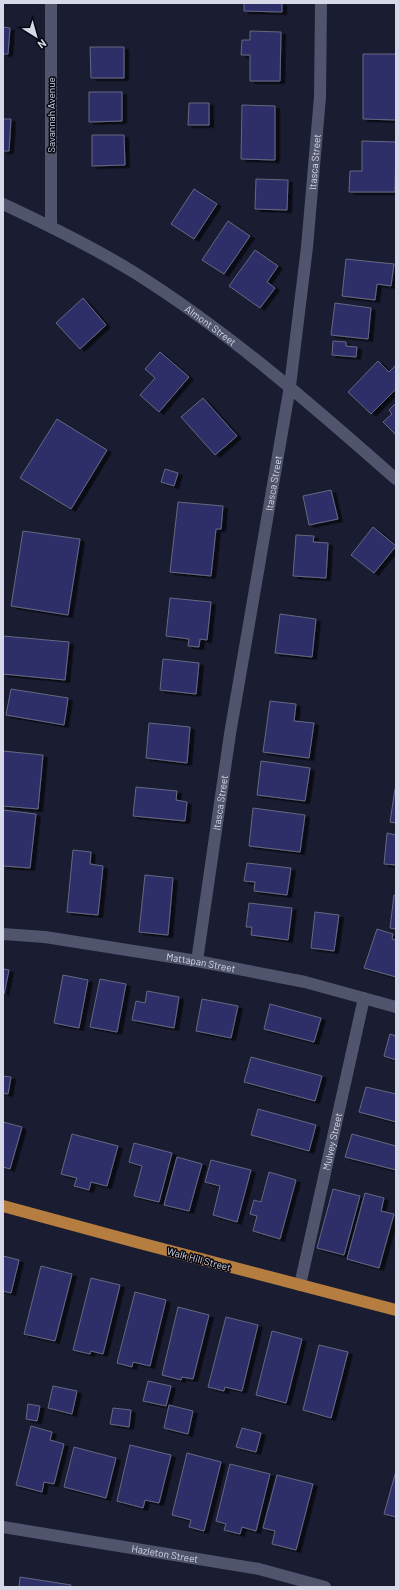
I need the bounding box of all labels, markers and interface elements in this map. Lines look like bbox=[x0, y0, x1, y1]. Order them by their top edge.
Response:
north arrow bbox=[16, 16, 56, 56]
text: N bbox=[35, 37, 49, 52]
street label: Savannah Avenue bbox=[45, 77, 57, 153]
street label: Itasca Street bbox=[306, 133, 323, 190]
street label: Almont Street bbox=[183, 302, 239, 348]
street label: Itasca Street bbox=[263, 454, 284, 512]
street label: Itasca Street bbox=[210, 774, 230, 831]
street label: Mattapan Street bbox=[165, 950, 237, 974]
street label: Mulvey Street bbox=[320, 1111, 344, 1171]
street label: Walk Hill Street bbox=[166, 1245, 233, 1273]
street label: Hazleton Street bbox=[131, 1542, 199, 1565]

